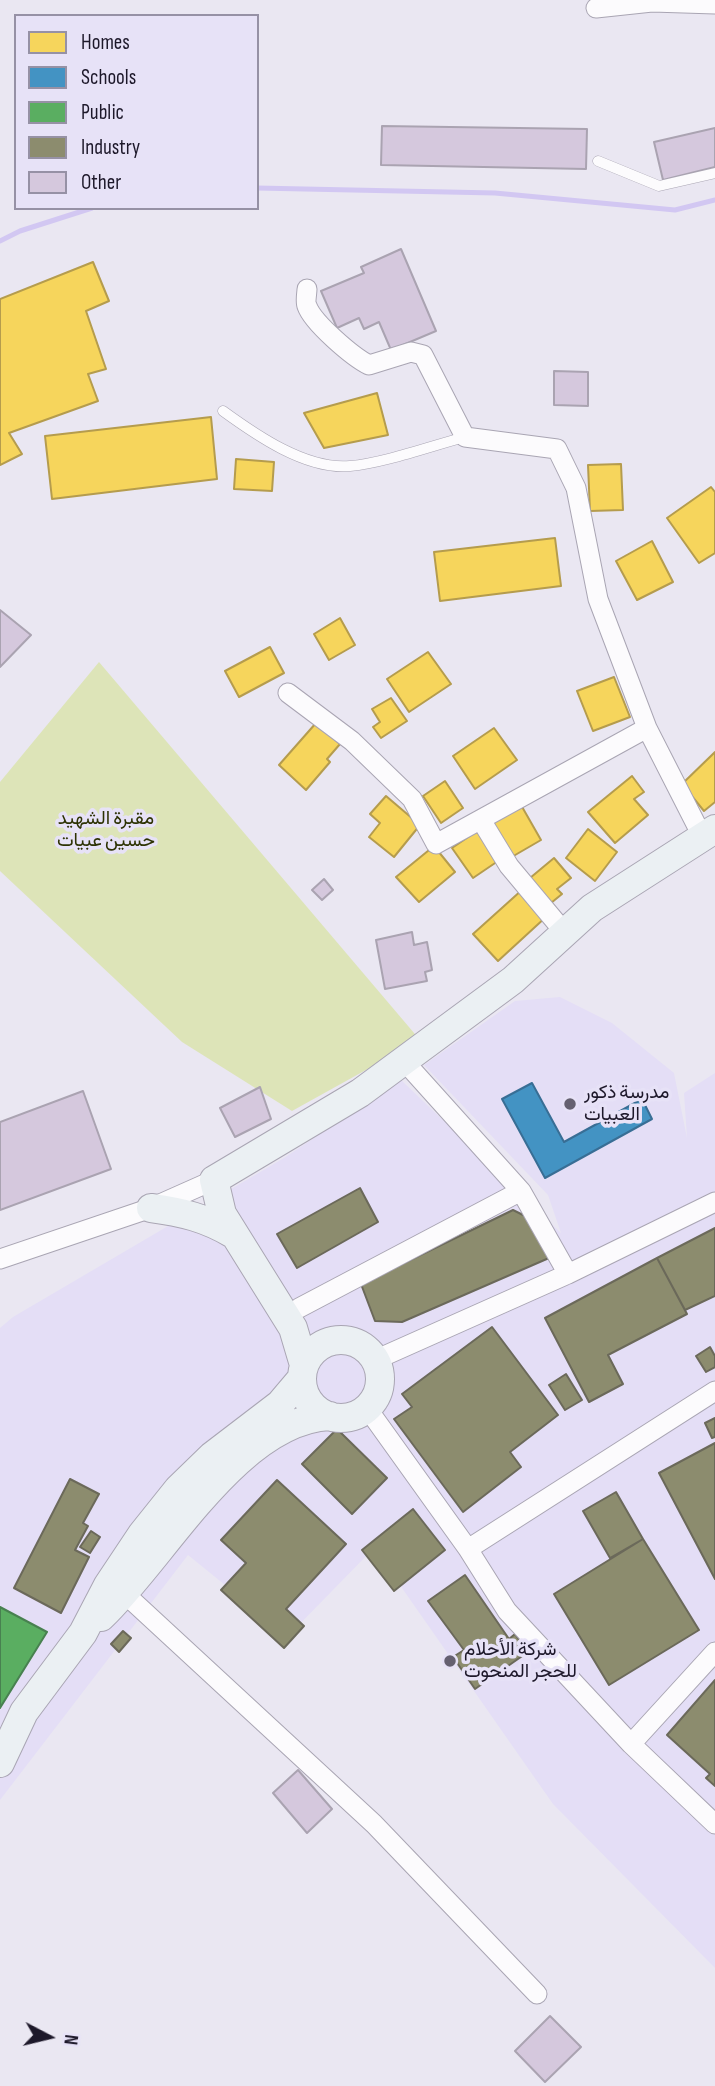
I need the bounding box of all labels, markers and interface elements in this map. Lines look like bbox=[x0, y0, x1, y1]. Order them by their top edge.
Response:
legend bbox=[14, 14, 259, 210]
text: Homes bbox=[81, 30, 130, 55]
text: Schools bbox=[81, 65, 136, 90]
text: Public bbox=[81, 100, 124, 125]
text: Industry bbox=[81, 135, 140, 160]
text: Other bbox=[81, 170, 121, 195]
park label: مقبرة الشهيد حسين عبيات bbox=[57, 808, 155, 852]
place label: مدرسة ذكور العبيات bbox=[584, 1082, 669, 1126]
marker: مدرسة ذكور العبيات bbox=[562, 1096, 578, 1112]
place label: شركة الأحلام للحجر المنحوت bbox=[464, 1639, 577, 1683]
marker: شركة الأحلام للحجر المنحوت bbox=[442, 1653, 458, 1669]
north arrow bbox=[14, 2002, 84, 2072]
text: N bbox=[58, 2033, 82, 2046]

